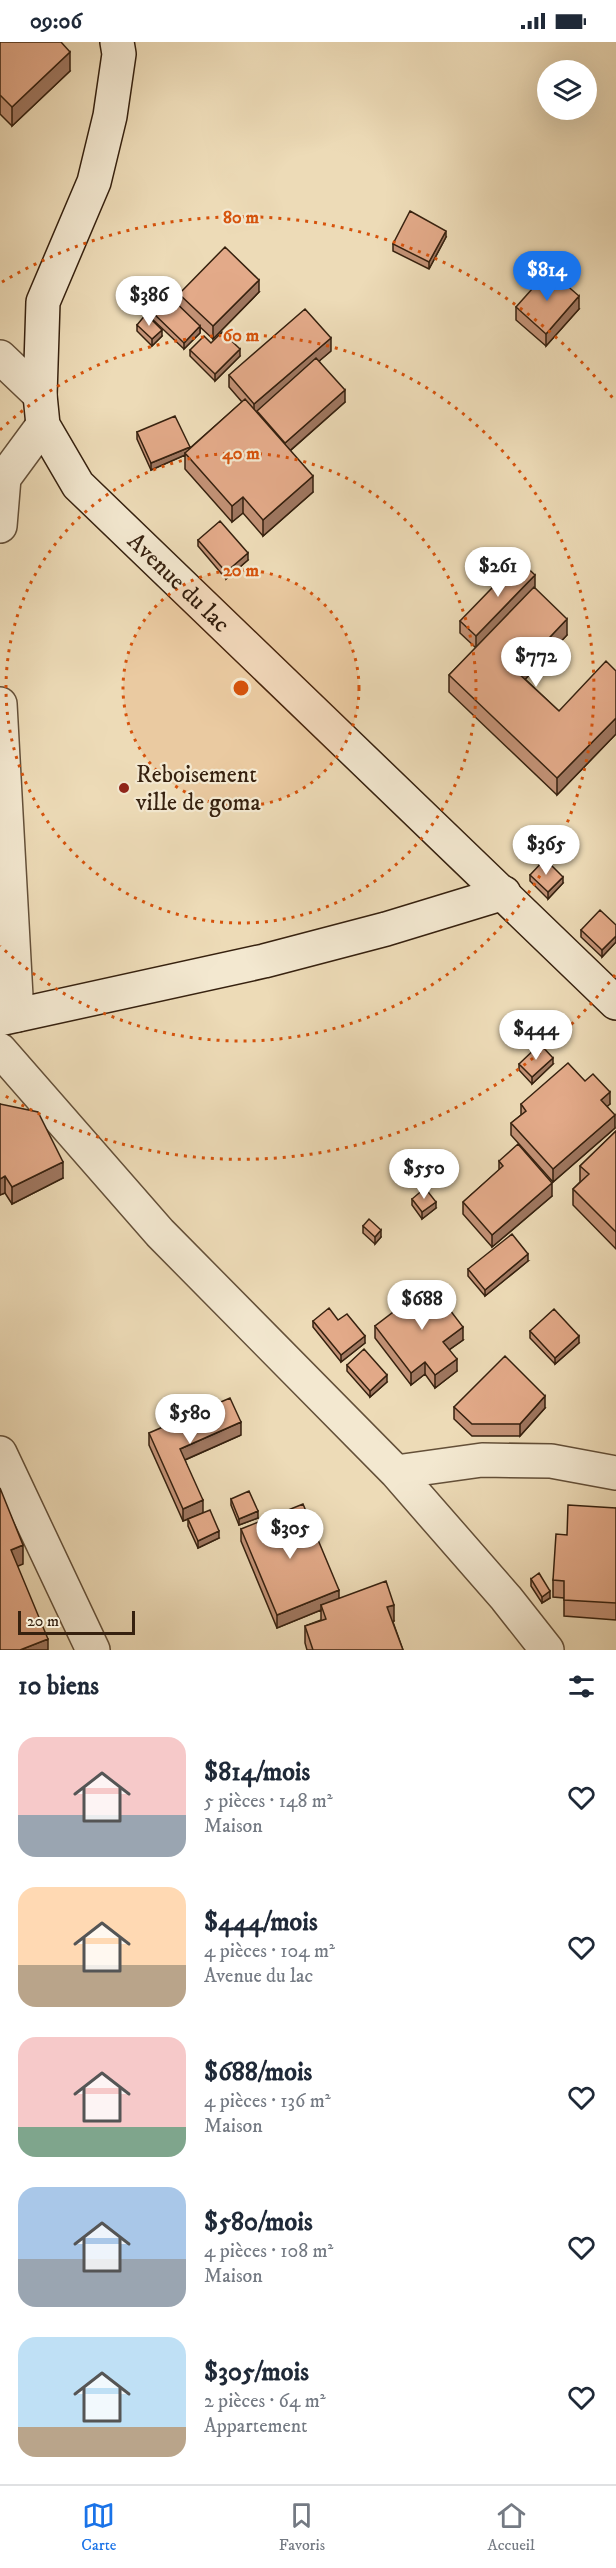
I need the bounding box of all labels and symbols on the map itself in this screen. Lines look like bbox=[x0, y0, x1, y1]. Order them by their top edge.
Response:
text: 80 m bbox=[223, 207, 260, 229]
pin: $814 bbox=[511, 251, 583, 302]
pin: $386 bbox=[113, 276, 185, 327]
text: 60 m bbox=[223, 325, 260, 347]
text: 40 m bbox=[221, 443, 260, 465]
street label: Avenue du lac bbox=[121, 527, 236, 639]
pin: $261 bbox=[462, 547, 534, 598]
text: 20 m bbox=[223, 560, 259, 582]
pin: $772 bbox=[500, 637, 572, 688]
centre of rings bbox=[231, 678, 251, 698]
place label: Reboisement ville de goma bbox=[135, 760, 262, 818]
marker: Reboisement ville de goma bbox=[117, 781, 131, 795]
pin: $365 bbox=[510, 825, 582, 876]
pin: $444 bbox=[500, 1010, 572, 1061]
pin: $550 bbox=[388, 1149, 460, 1200]
pin: $688 bbox=[386, 1280, 458, 1331]
pin: $580 bbox=[154, 1394, 226, 1445]
pin: $305 bbox=[254, 1509, 326, 1560]
scale bar bbox=[18, 1608, 135, 1636]

